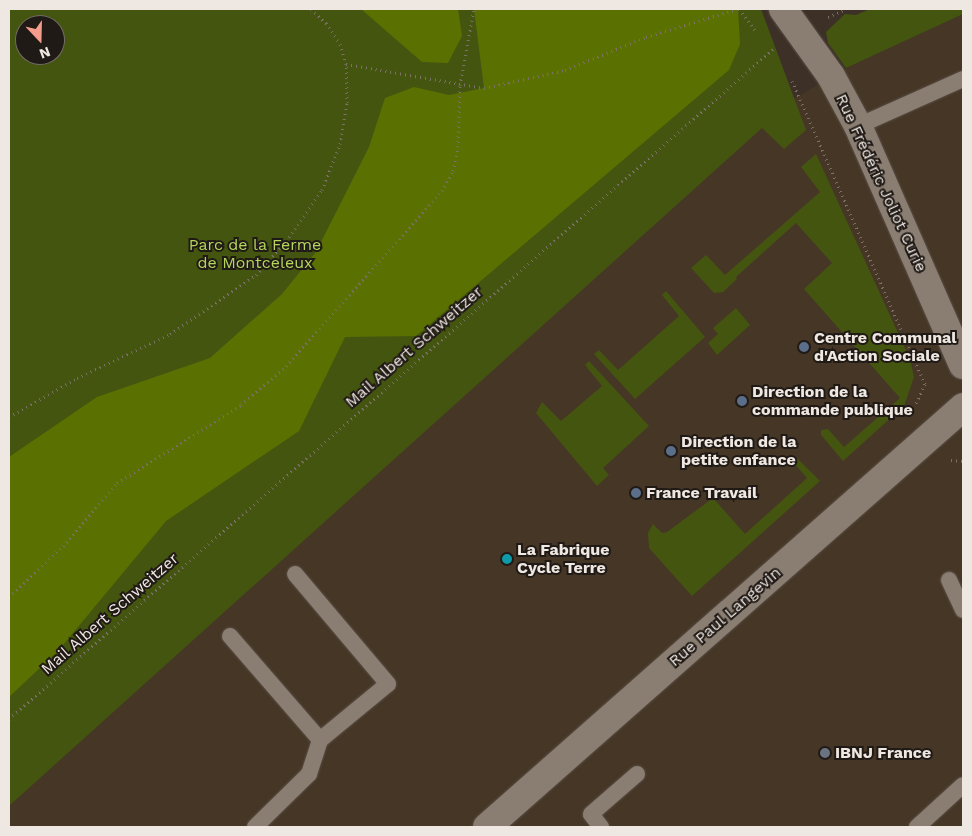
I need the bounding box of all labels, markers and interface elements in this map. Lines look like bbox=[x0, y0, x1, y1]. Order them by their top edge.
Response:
north arrow bbox=[15, 15, 65, 65]
text: N bbox=[37, 44, 53, 62]
street label: Rue Frédéric Joliot Curie bbox=[831, 91, 931, 275]
park label: Parc de la Ferme de Montceleux bbox=[189, 235, 321, 273]
street label: Mail Albert Schweitzer bbox=[341, 282, 487, 412]
place label: Centre Communal d'Action Sociale bbox=[814, 328, 957, 366]
marker: Centre Communal d'Action Sociale bbox=[798, 341, 810, 353]
place label: Direction de la commande publique bbox=[752, 382, 913, 420]
marker: Direction de la commande publique bbox=[736, 395, 748, 407]
place label: Direction de la petite enfance bbox=[681, 432, 796, 470]
marker: Direction de la petite enfance bbox=[665, 445, 677, 457]
place label: France Travail bbox=[646, 483, 758, 503]
marker: France Travail bbox=[630, 487, 642, 499]
place label: La Fabrique Cycle Terre bbox=[517, 540, 610, 578]
street label: Mail Albert Schweitzer bbox=[37, 549, 183, 679]
marker: La Fabrique Cycle Terre bbox=[501, 553, 513, 565]
street label: Rue Paul Langevin bbox=[665, 563, 785, 671]
place label: IBNJ France bbox=[835, 743, 931, 763]
marker: IBNJ France bbox=[819, 747, 831, 759]

